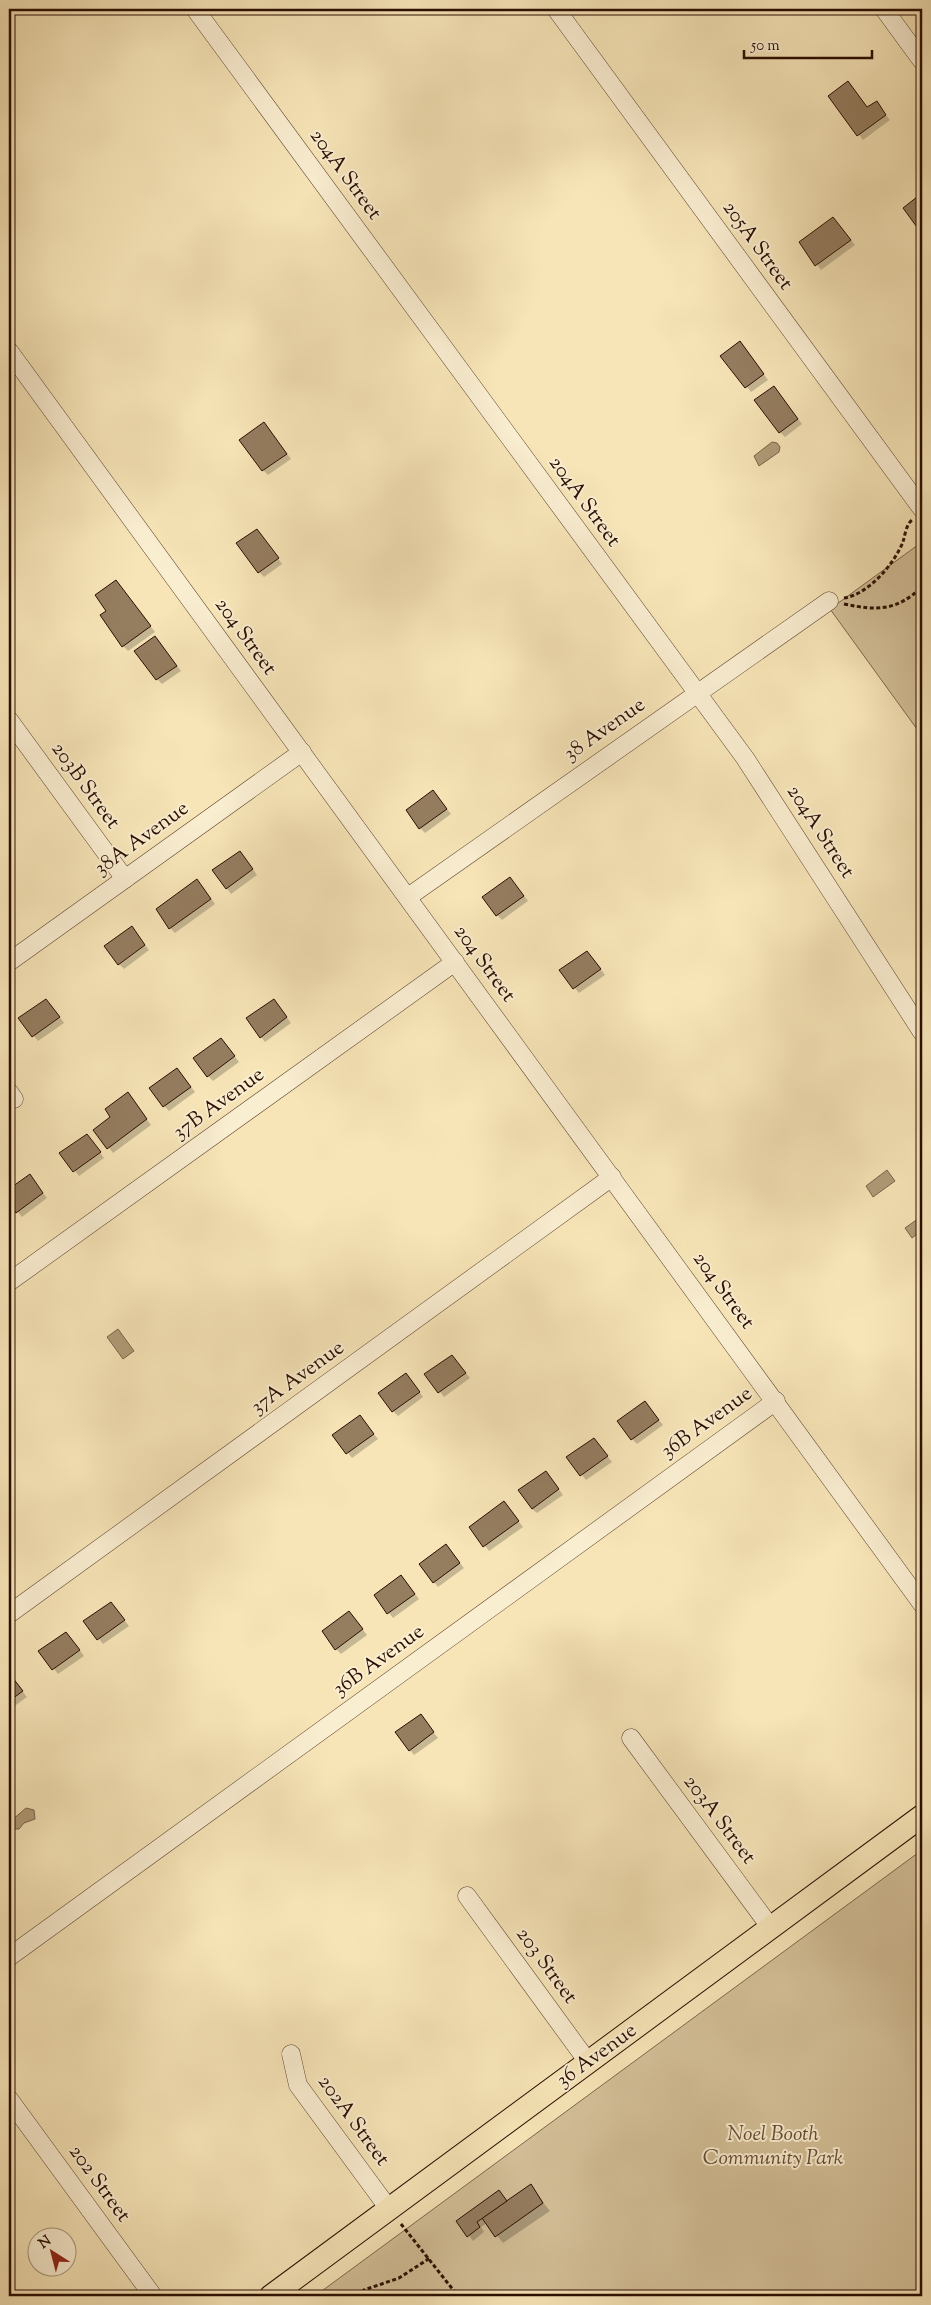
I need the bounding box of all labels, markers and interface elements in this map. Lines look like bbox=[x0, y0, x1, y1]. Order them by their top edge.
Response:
scale bar bbox=[744, 28, 871, 60]
text: 50 m bbox=[750, 36, 780, 57]
street label: 204A Street bbox=[302, 123, 388, 227]
street label: 205A Street bbox=[714, 195, 800, 297]
street label: 204A Street bbox=[541, 450, 627, 554]
street label: 204 Street bbox=[207, 592, 283, 682]
street label: 38 Avenue bbox=[558, 691, 652, 769]
street label: 203B Street bbox=[43, 736, 127, 836]
street label: 204A Street bbox=[778, 779, 862, 885]
street label: 38A Avenue bbox=[88, 794, 196, 884]
street label: 204 Street bbox=[446, 919, 522, 1009]
street label: 37B Avenue bbox=[167, 1060, 271, 1148]
street label: 204 Street bbox=[685, 1246, 761, 1336]
street label: 37A Avenue bbox=[245, 1334, 351, 1422]
street label: 36B Avenue bbox=[655, 1380, 759, 1466]
street label: 36B Avenue bbox=[327, 1618, 431, 1704]
street label: 203A Street bbox=[675, 1769, 763, 1871]
street label: 203 Street bbox=[508, 1922, 584, 2010]
street label: 36 Avenue bbox=[550, 2016, 644, 2096]
street label: 202A Street bbox=[310, 2069, 396, 2173]
park label: Noel Booth Community Park bbox=[703, 2120, 844, 2174]
street label: 202 Street bbox=[61, 2139, 137, 2229]
north arrow bbox=[28, 2228, 78, 2278]
text: N bbox=[35, 2232, 56, 2254]

